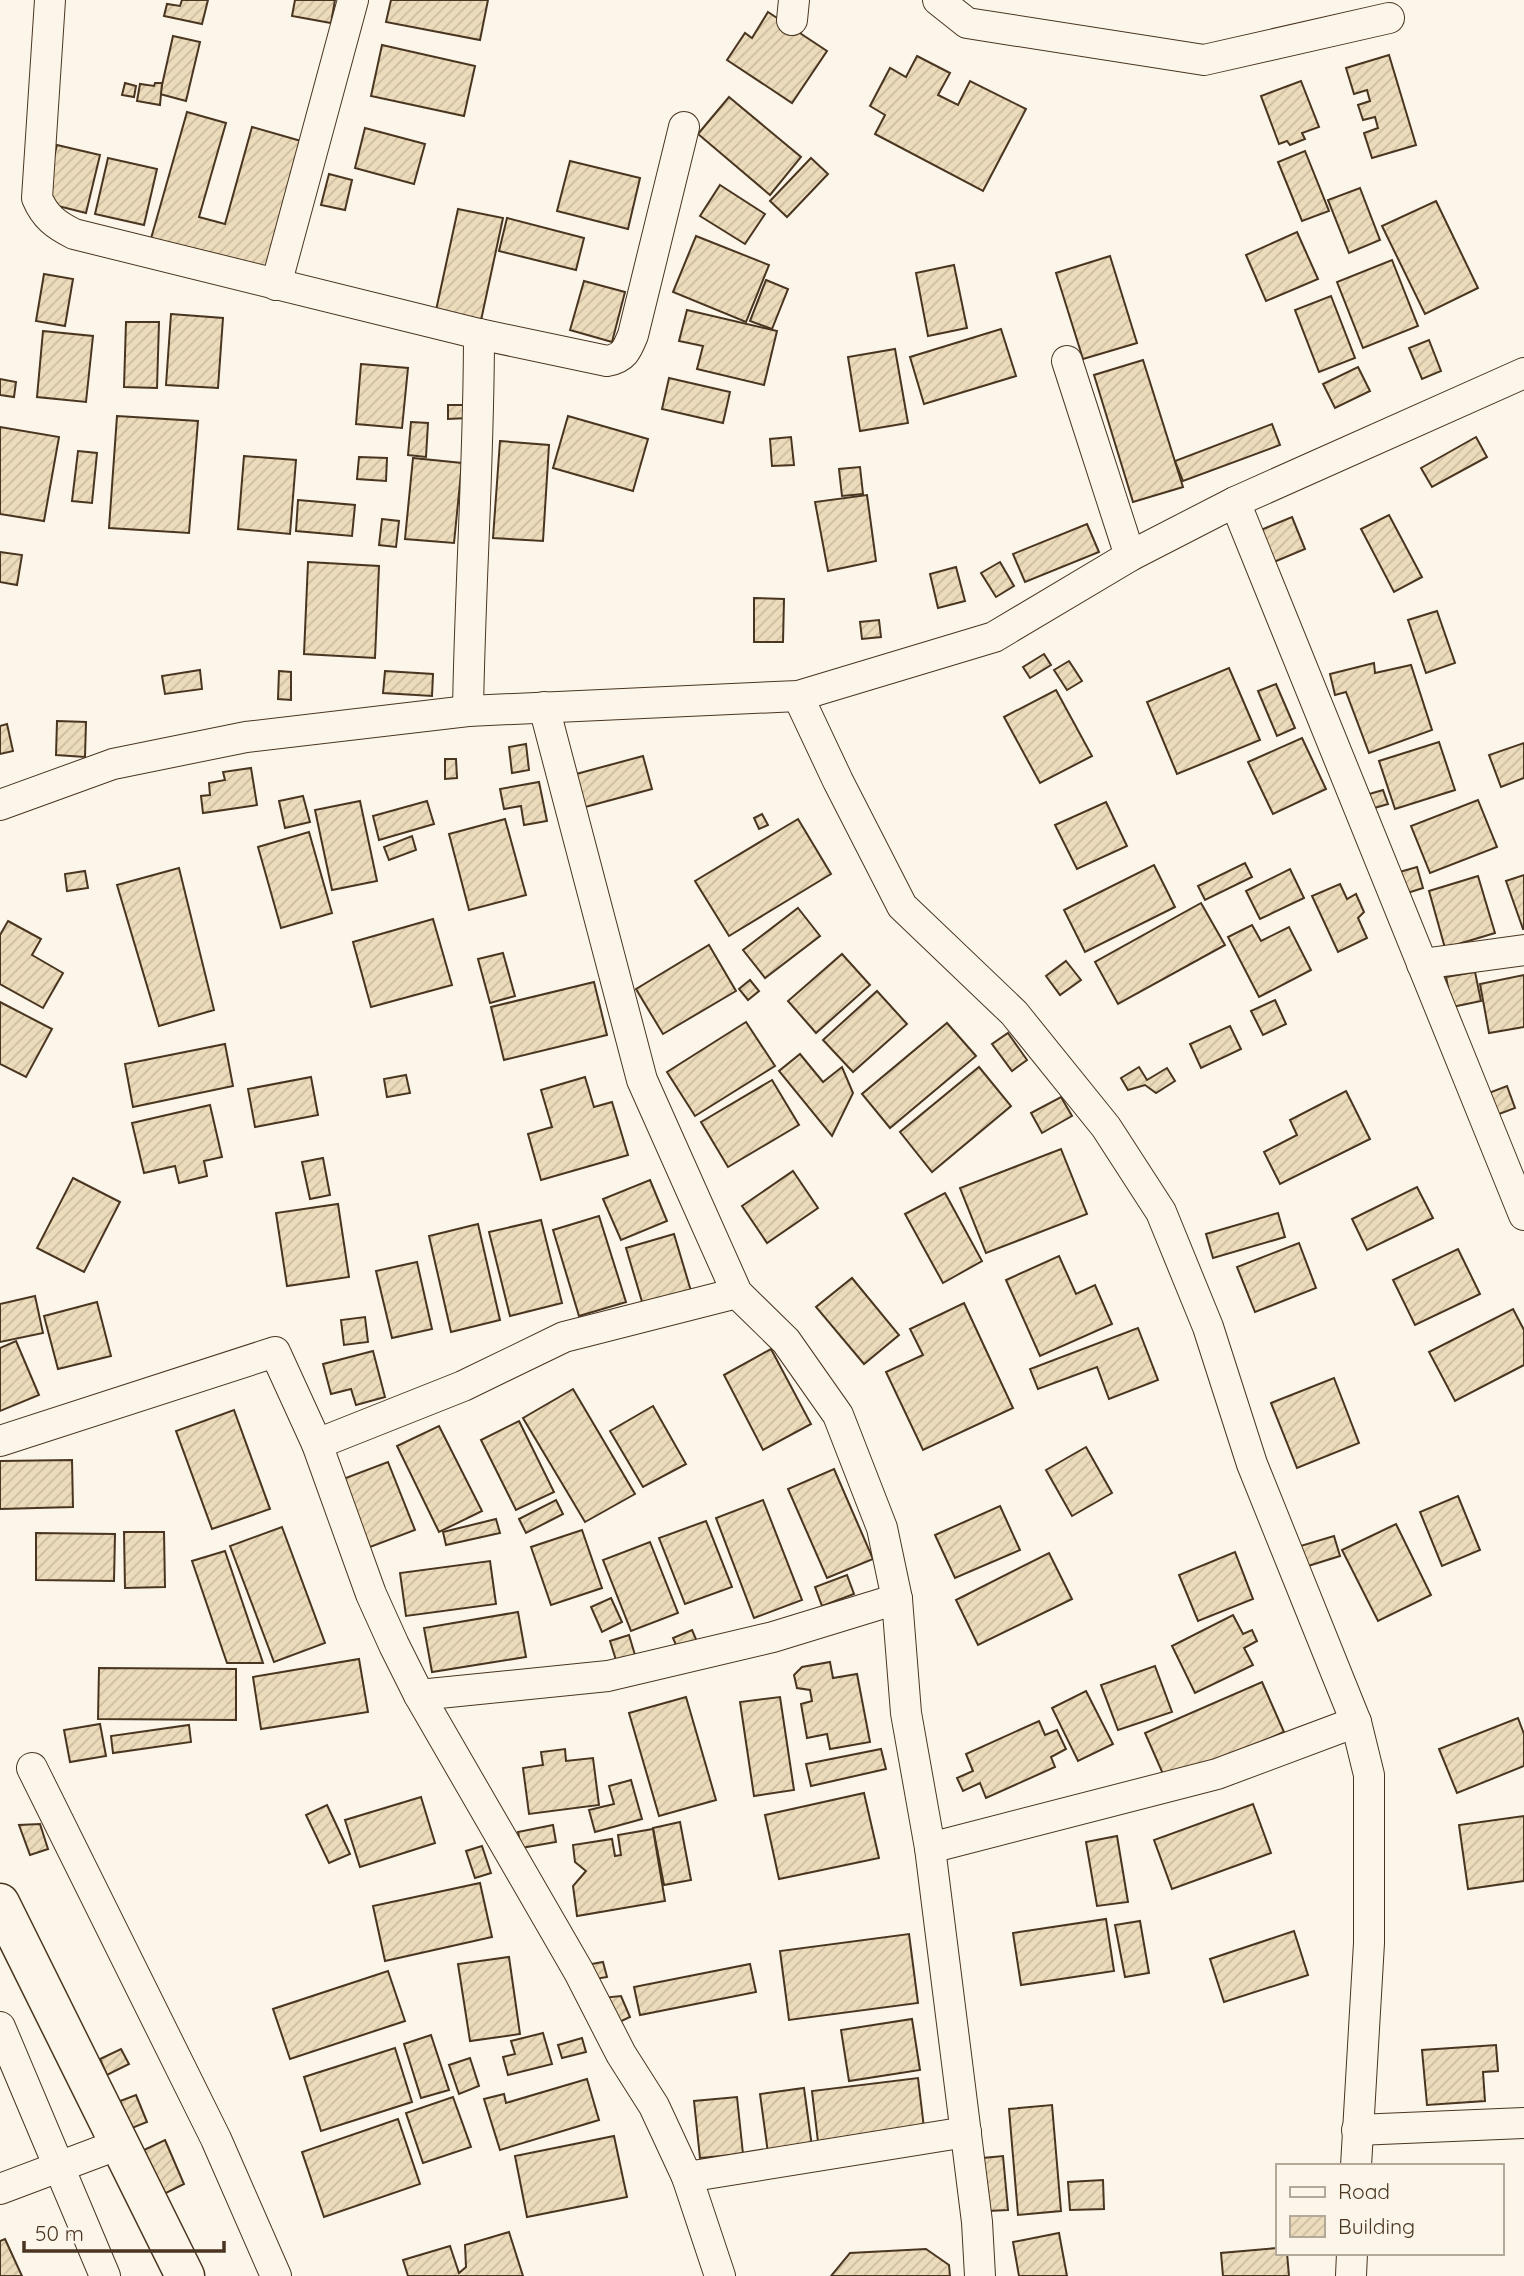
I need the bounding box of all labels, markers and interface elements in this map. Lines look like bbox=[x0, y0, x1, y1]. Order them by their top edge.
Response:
legend bbox=[1276, 2164, 1503, 2255]
text: Road bbox=[1338, 2178, 1390, 2204]
scale bar bbox=[24, 2210, 224, 2254]
text: Building bbox=[1338, 2213, 1415, 2239]
text: 50 m bbox=[35, 2220, 84, 2246]

